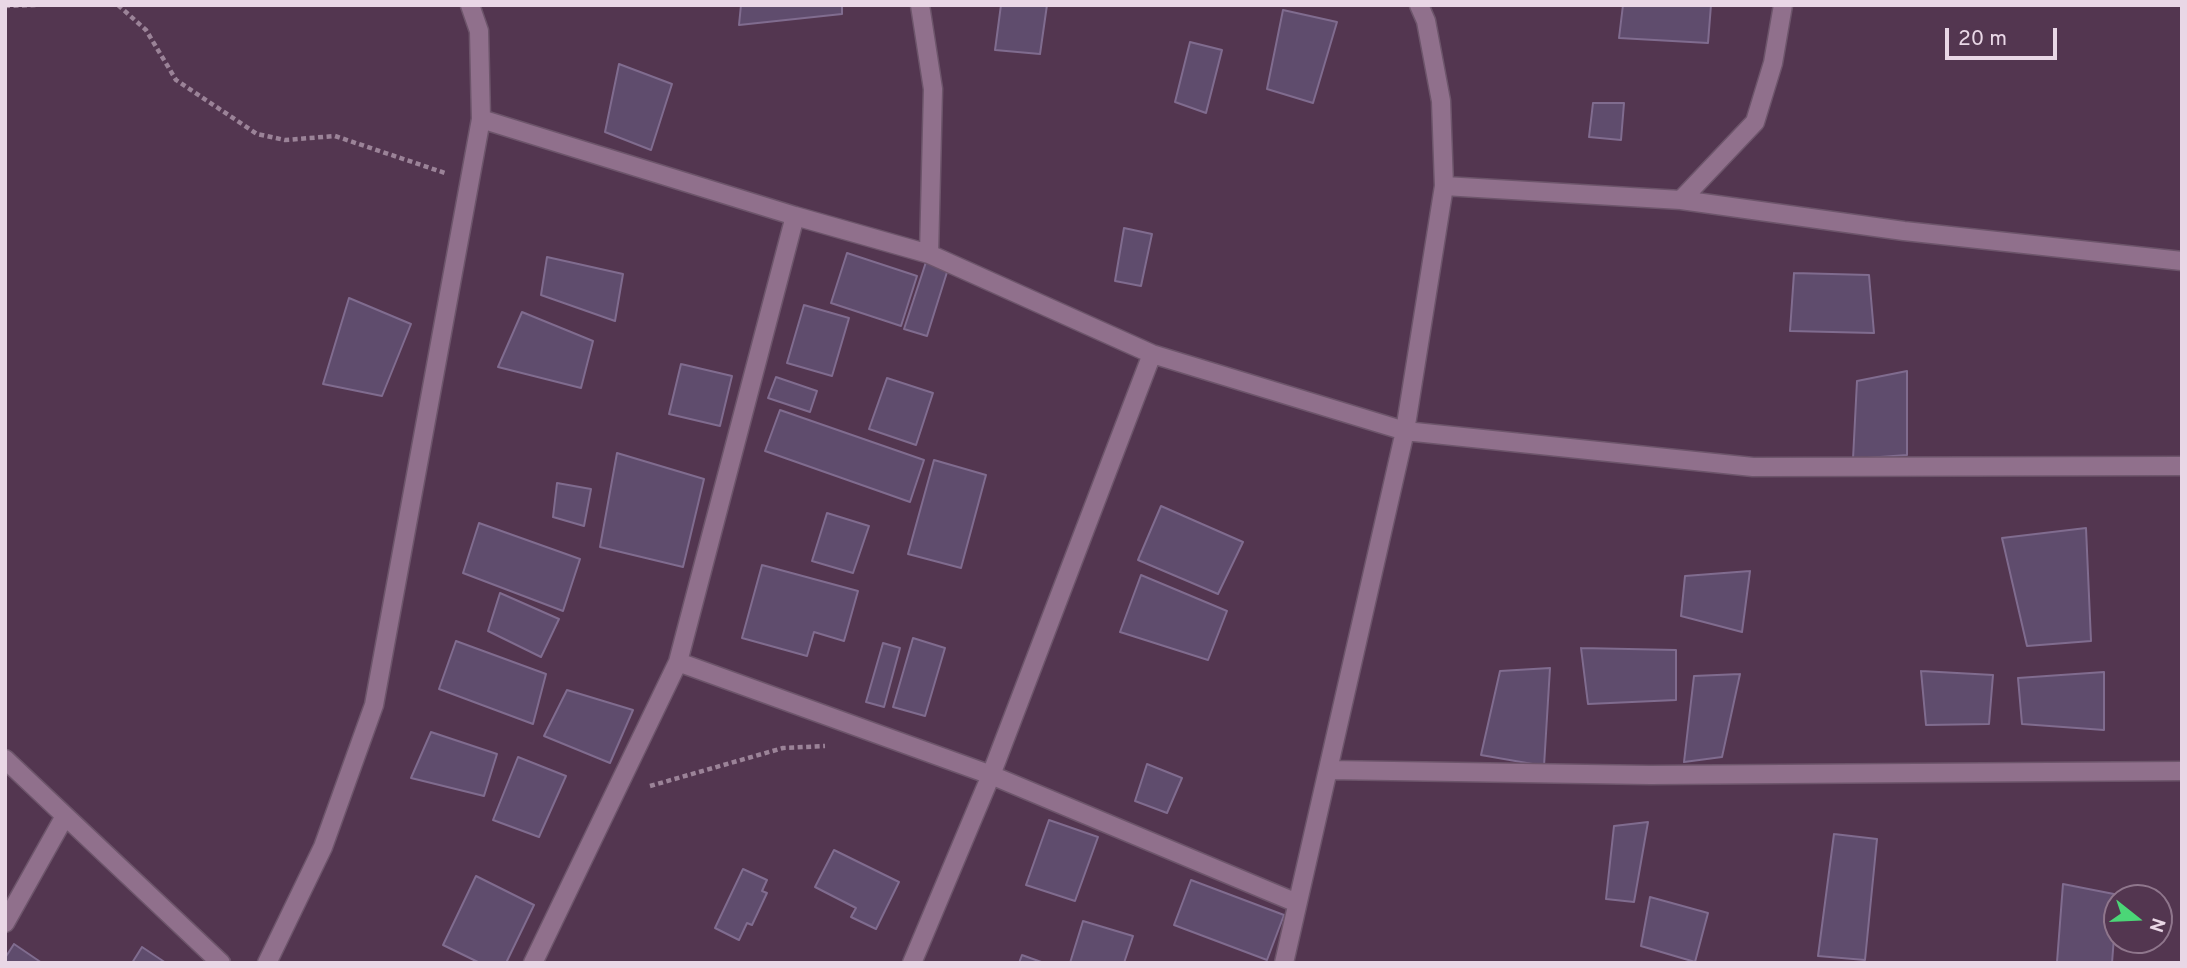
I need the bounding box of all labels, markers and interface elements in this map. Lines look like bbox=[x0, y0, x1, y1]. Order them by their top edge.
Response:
scale bar bbox=[1949, 14, 2061, 58]
text: 20 m bbox=[1958, 26, 2007, 53]
north arrow bbox=[2103, 884, 2173, 954]
text: N bbox=[2143, 915, 2170, 935]

